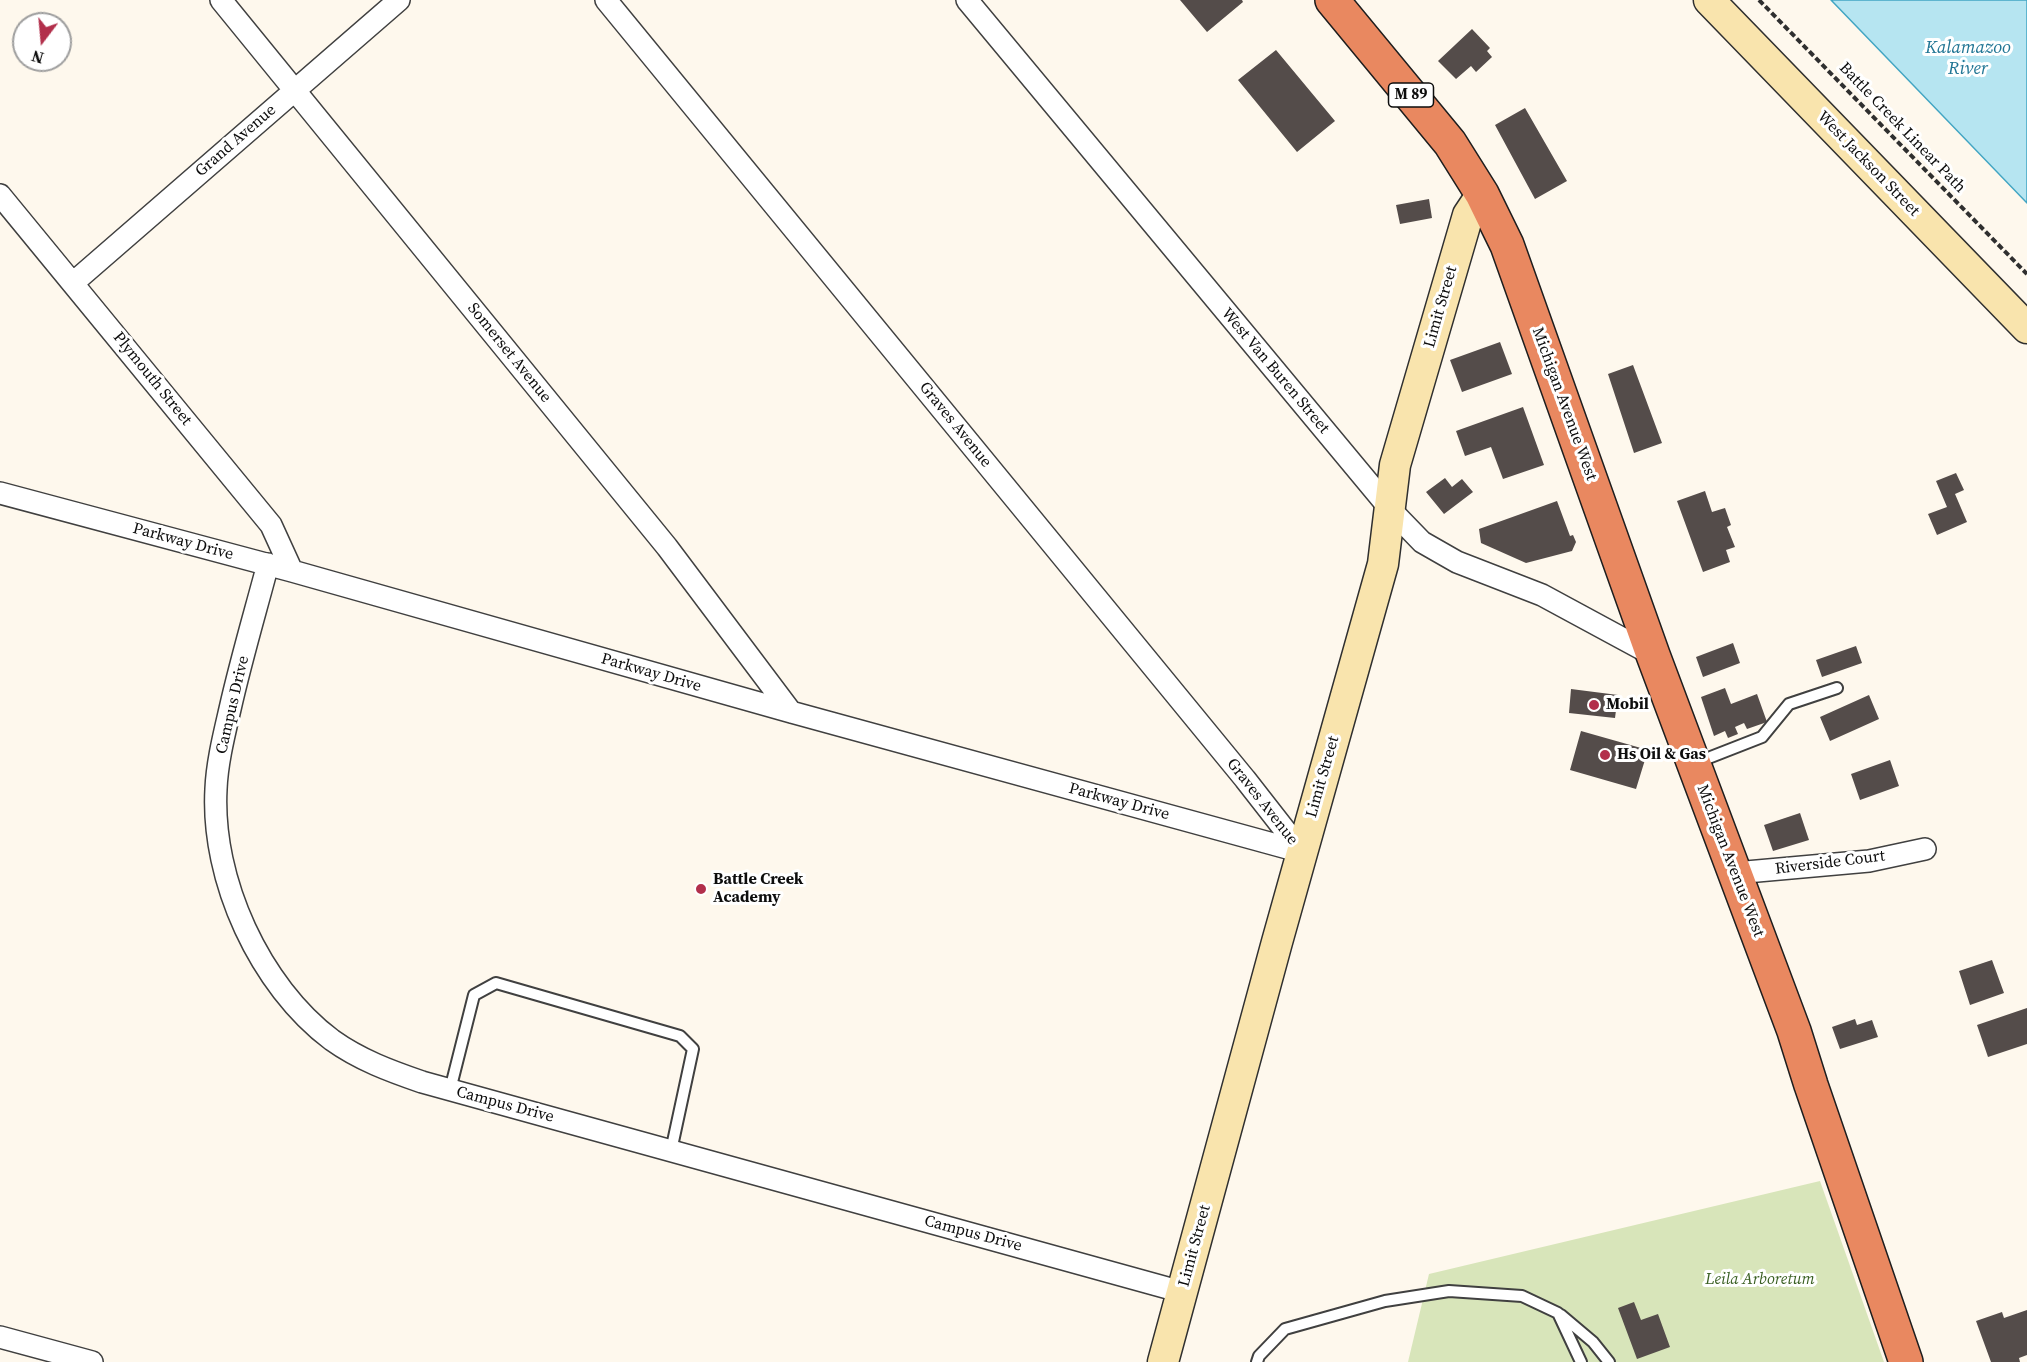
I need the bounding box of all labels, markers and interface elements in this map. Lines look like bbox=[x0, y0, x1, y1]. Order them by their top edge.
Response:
north arrow bbox=[12, 12, 72, 72]
water label: Kalamazoo River bbox=[1925, 37, 2011, 80]
text: N bbox=[29, 45, 46, 70]
street label: Battle Creek Linear Path bbox=[1835, 59, 1969, 197]
road number: M 89 bbox=[1388, 83, 1434, 107]
street label: Grand Avenue bbox=[192, 101, 280, 181]
street label: West Jackson Street bbox=[1813, 107, 1923, 221]
street label: Limit Street bbox=[1420, 264, 1462, 350]
street label: Somerset Avenue bbox=[463, 299, 555, 407]
street label: West Van Buren Street bbox=[1217, 304, 1333, 438]
street label: Michigan Avenue West bbox=[1527, 325, 1601, 483]
street label: Plymouth Street bbox=[109, 328, 195, 430]
street label: Graves Avenue bbox=[915, 378, 995, 472]
street label: Parkway Drive bbox=[131, 519, 235, 565]
street label: Parkway Drive bbox=[599, 650, 703, 696]
street label: Campus Drive bbox=[212, 654, 254, 756]
place label: Mobil bbox=[1606, 695, 1649, 715]
marker: Mobil bbox=[1587, 698, 1601, 712]
street label: Limit Street bbox=[1302, 734, 1344, 820]
place label: Hs Oil & Gas bbox=[1617, 745, 1706, 765]
marker: Hs Oil & Gas bbox=[1598, 748, 1612, 762]
street label: Graves Avenue bbox=[1222, 755, 1302, 849]
street label: Parkway Drive bbox=[1067, 779, 1171, 825]
street label: Michigan Avenue West bbox=[1692, 782, 1768, 940]
street label: Riverside Court bbox=[1774, 847, 1886, 879]
place label: Battle Creek Academy bbox=[713, 870, 803, 908]
marker: Battle Creek Academy bbox=[694, 882, 708, 896]
street label: Campus Drive bbox=[454, 1083, 556, 1127]
street label: Limit Street bbox=[1175, 1203, 1215, 1289]
street label: Campus Drive bbox=[922, 1212, 1024, 1256]
park label: Leila Arboretum bbox=[1705, 1270, 1815, 1290]

